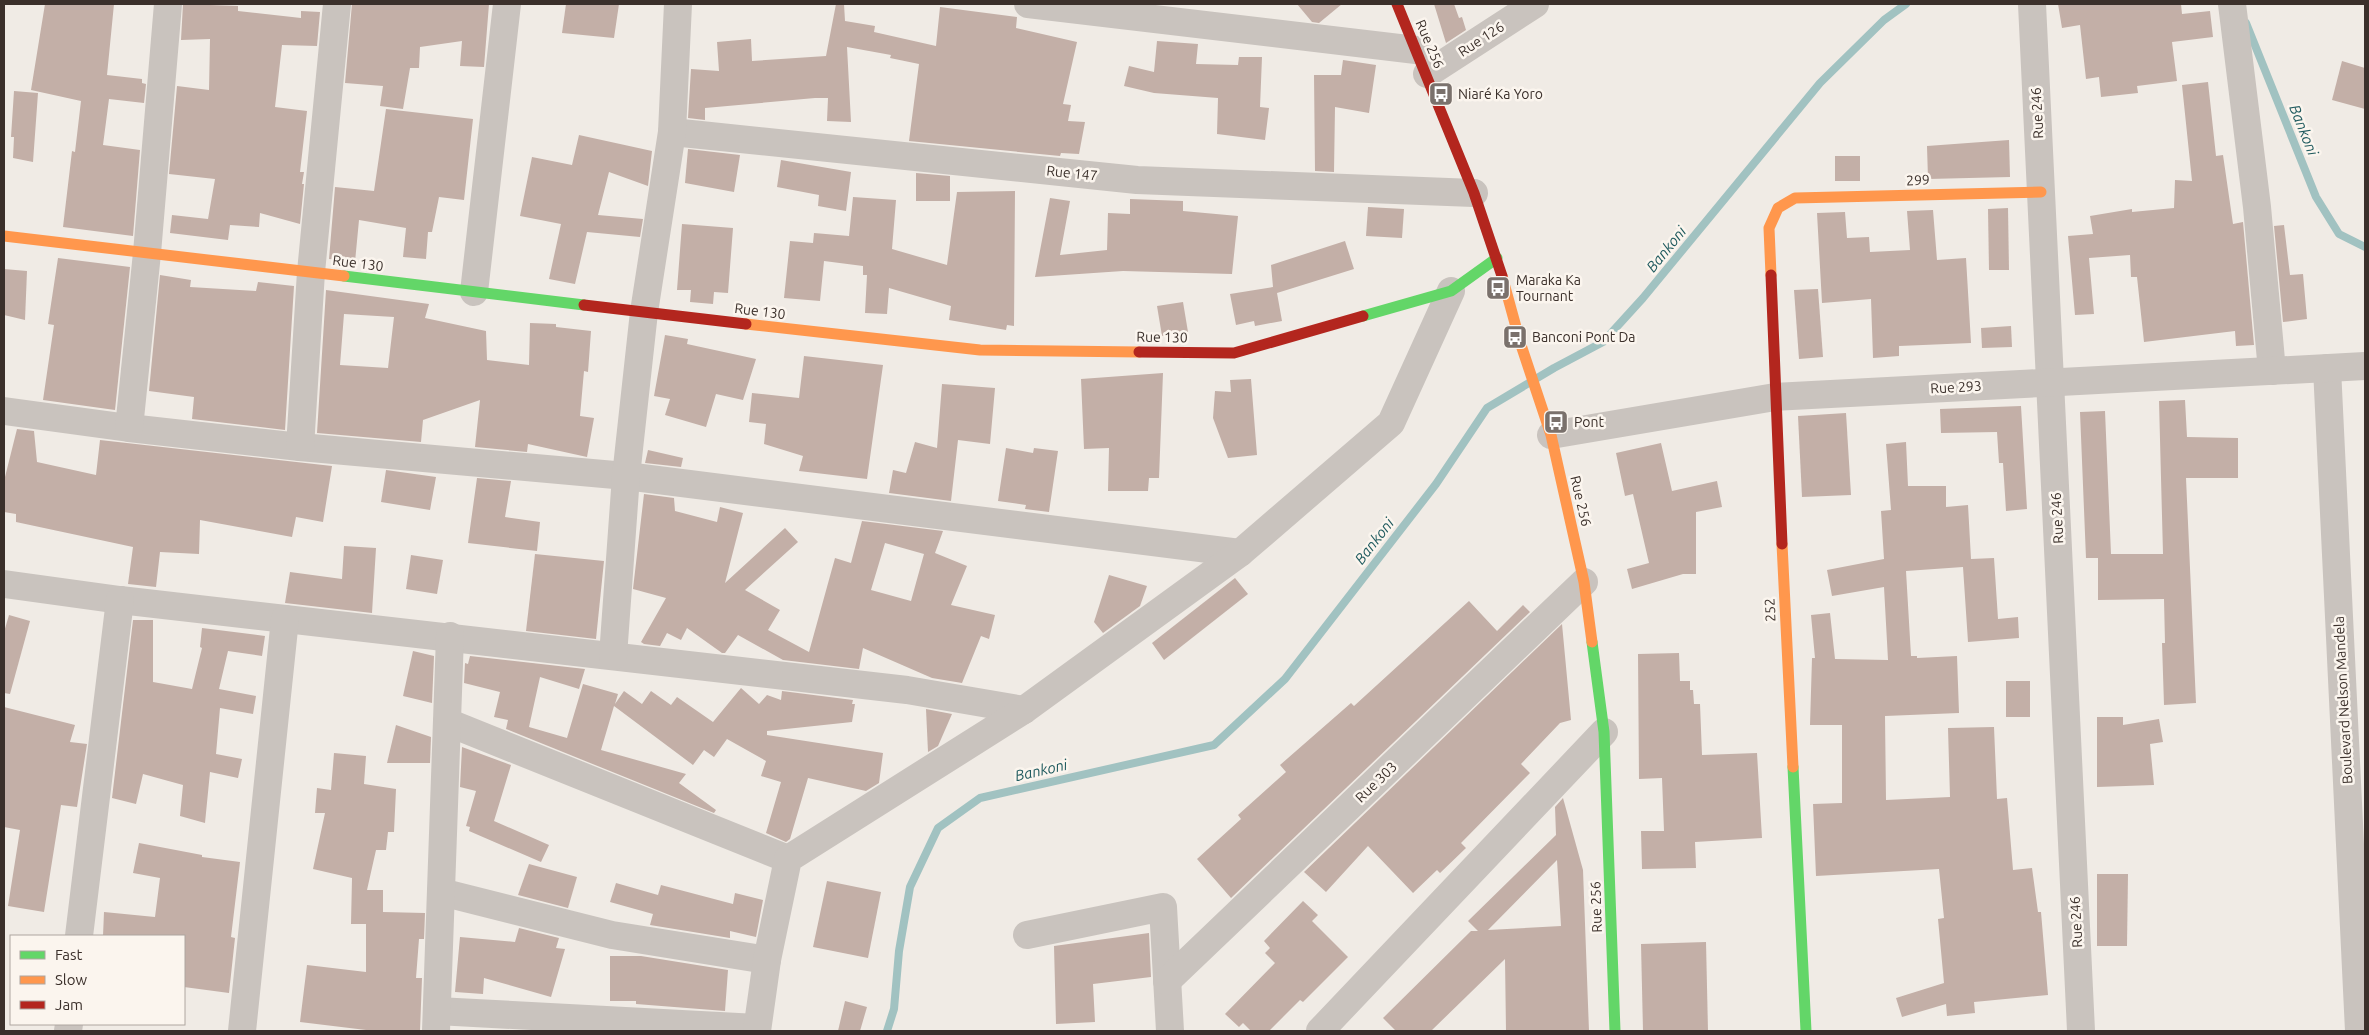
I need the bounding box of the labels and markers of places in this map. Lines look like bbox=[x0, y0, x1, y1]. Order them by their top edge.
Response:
bus stop icon: Niaré Ka Yoro bbox=[1428, 81, 1454, 107]
place label: Niaré Ka Yoro bbox=[1458, 86, 1543, 102]
place label: Maraka Ka Tournant bbox=[1516, 272, 1581, 304]
bus stop icon: Maraka Ka Tournant bbox=[1485, 275, 1511, 301]
bus stop icon: Banconi Pont Da bbox=[1502, 324, 1528, 350]
place label: Banconi Pont Da bbox=[1532, 329, 1636, 345]
bus stop icon: Pont bbox=[1543, 409, 1569, 435]
place label: Pont bbox=[1574, 414, 1604, 430]

